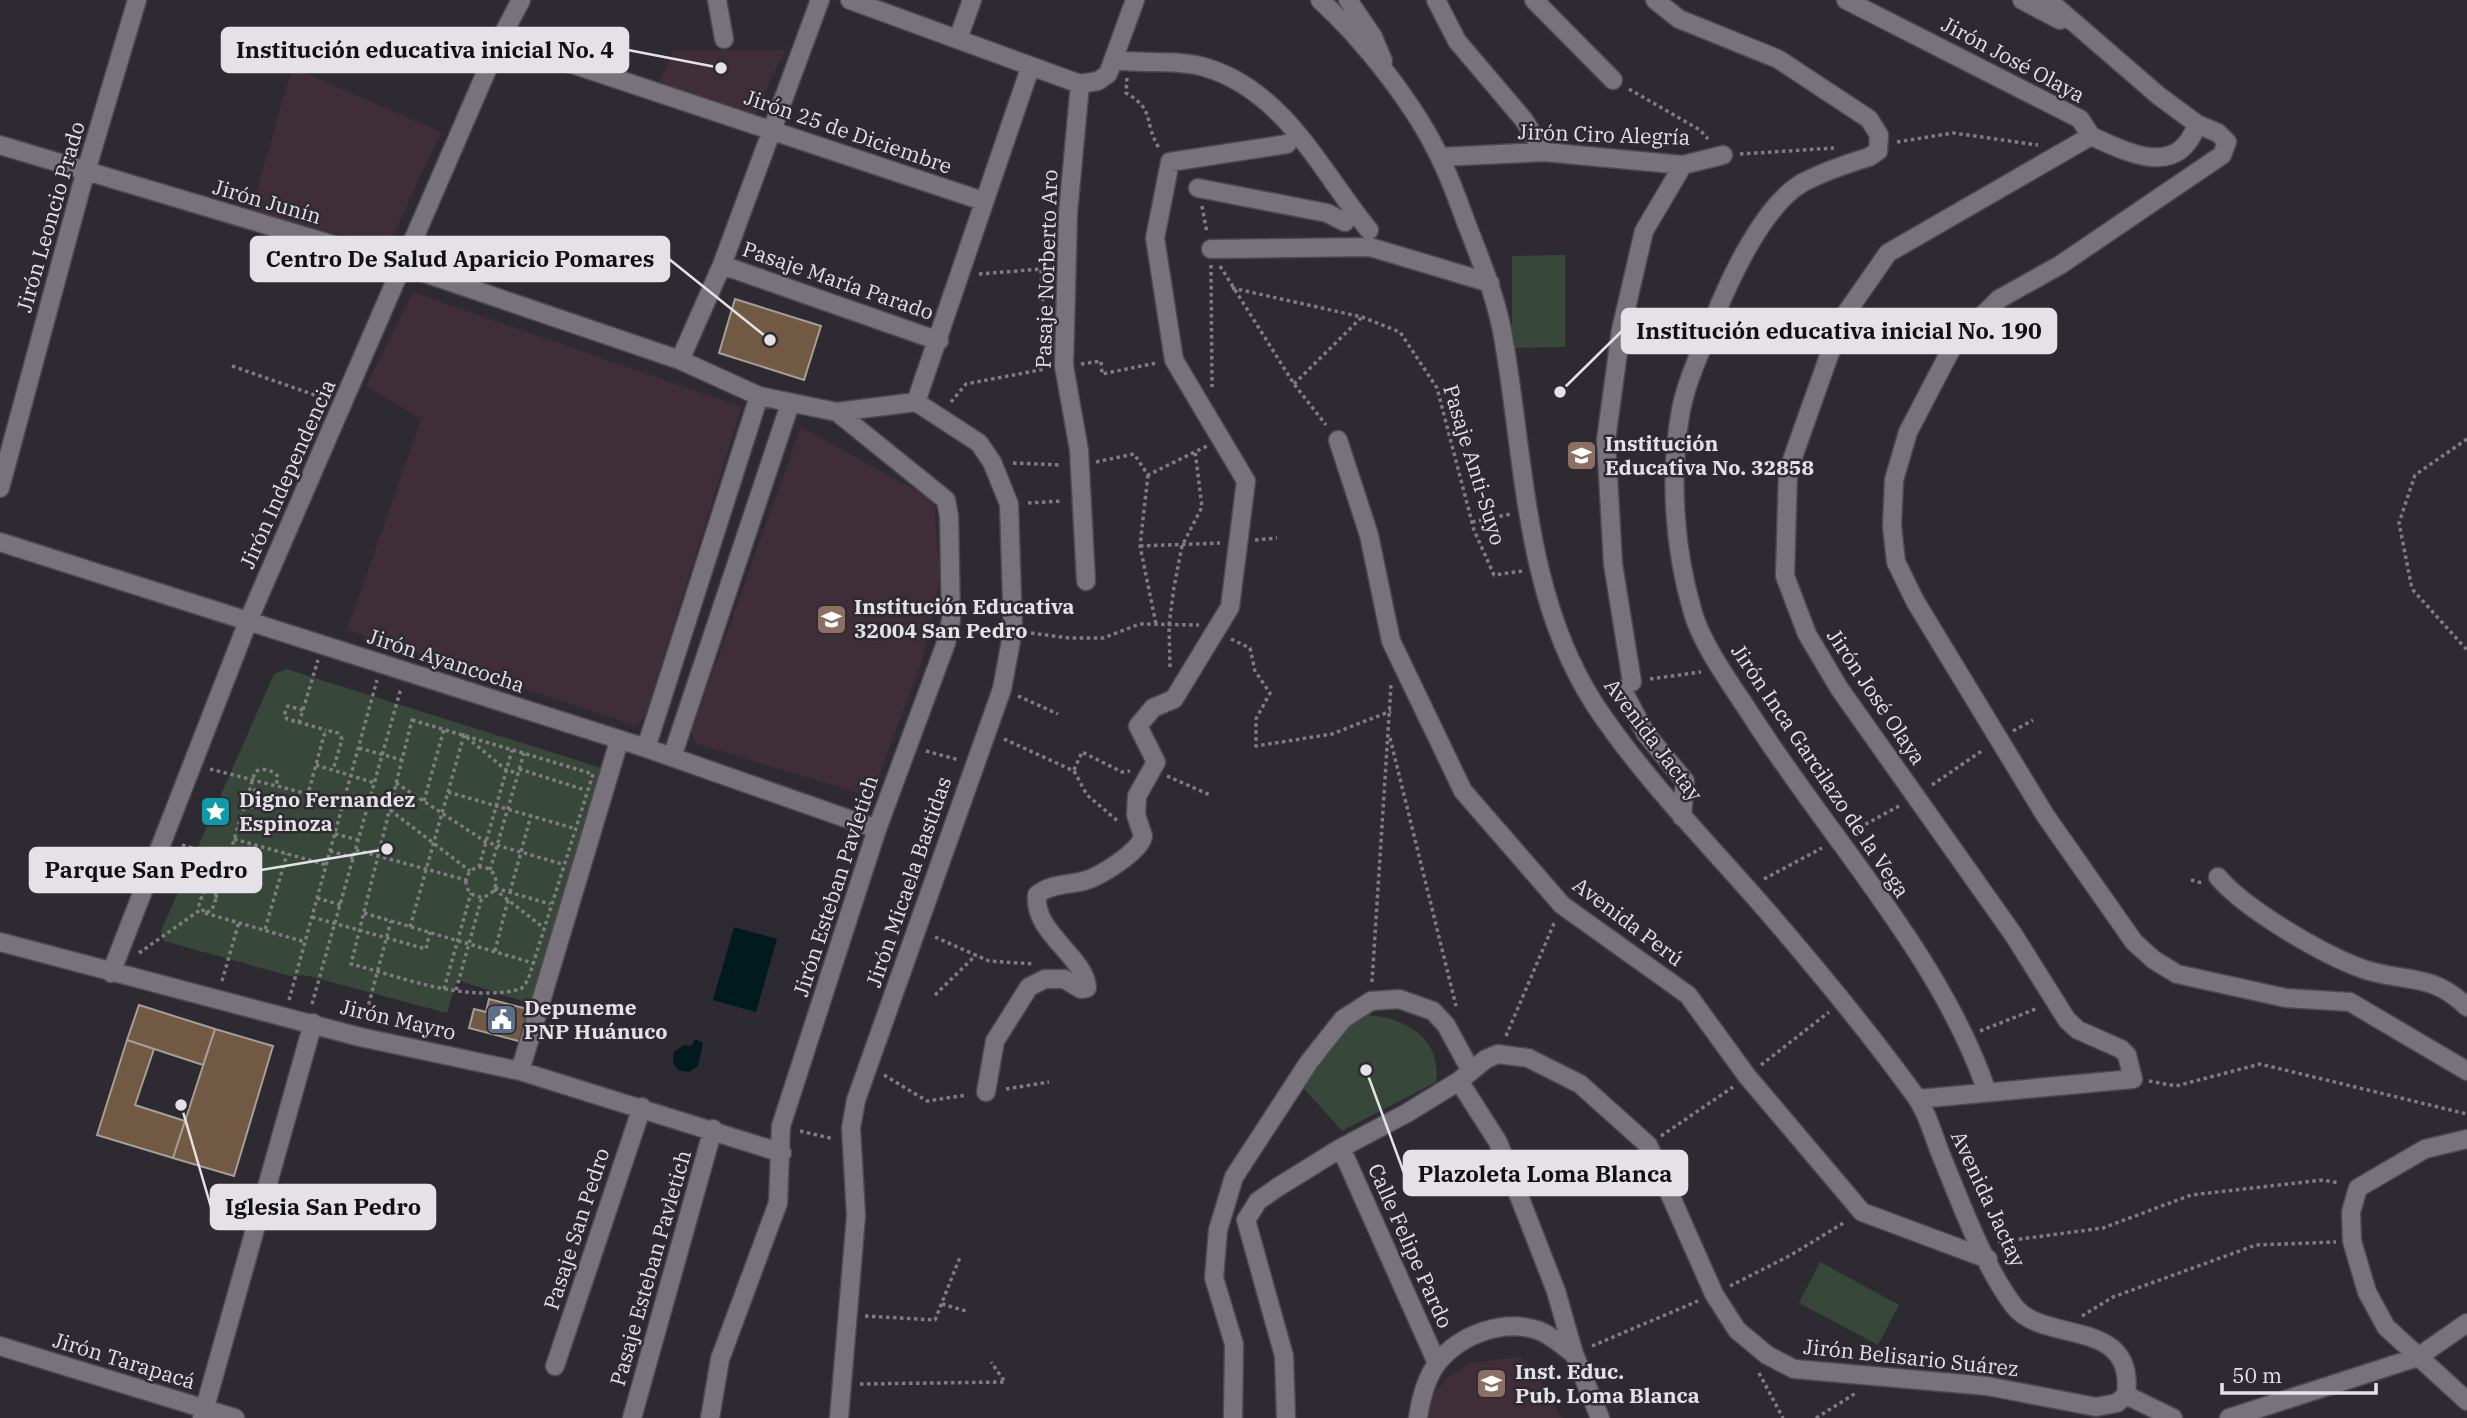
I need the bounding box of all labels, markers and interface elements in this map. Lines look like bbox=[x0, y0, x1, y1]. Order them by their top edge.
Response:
street label: Jirón José Olaya bbox=[1937, 10, 2090, 109]
callout: Institución educativa inicial No. 4 bbox=[222, 28, 628, 72]
text: Institución educativa inicial No. 4 bbox=[236, 34, 614, 64]
street label: Jirón 25 de Diciembre bbox=[741, 82, 956, 180]
street label: Jirón Ciro Alegría bbox=[1517, 117, 1691, 151]
street label: Jirón Leoncio Prado bbox=[9, 118, 91, 315]
street label: Pasaje Norberto Aro bbox=[1029, 169, 1063, 369]
street label: Jirón Junín bbox=[210, 172, 325, 230]
street label: Pasaje María Parado bbox=[739, 234, 938, 326]
callout: Centro De Salud Aparicio Pomares bbox=[251, 237, 669, 281]
text: Centro De Salud Aparicio Pomares bbox=[265, 243, 655, 273]
callout: Institución educativa inicial No. 190 bbox=[1622, 309, 2056, 353]
text: Institución educativa inicial No. 190 bbox=[1636, 315, 2042, 345]
street label: Jirón Independencia bbox=[233, 374, 341, 573]
street label: Pasaje Anti-Suyo bbox=[1437, 381, 1513, 548]
place label: Institución Educativa No. 32858 bbox=[1605, 429, 1814, 481]
school or university icon: Institución Educativa No. 32858 bbox=[1565, 439, 1599, 473]
place label: Institución Educativa 32004 San Pedro bbox=[854, 592, 1074, 644]
school or university icon: Institución Educativa 32004 San Pedro bbox=[814, 602, 848, 636]
street label: Jirón Ayancocha bbox=[364, 621, 528, 699]
street label: Jirón José Olaya bbox=[1821, 623, 1933, 770]
street label: Jirón Inca Garcilazo de la Vega bbox=[1725, 638, 1916, 903]
street label: Avenida Jactay bbox=[1598, 672, 1710, 807]
street label: Jirón Esteban Pavletich bbox=[786, 771, 884, 1000]
street label: Jirón Micaela Bastidas bbox=[859, 773, 957, 991]
place label: Digno Fernandez Espinoza bbox=[239, 785, 416, 837]
place icon: Digno Fernandez Espinoza bbox=[199, 795, 233, 829]
callout: Parque San Pedro bbox=[30, 848, 261, 892]
text: Parque San Pedro bbox=[44, 854, 248, 884]
street label: Avenida Perú bbox=[1567, 870, 1690, 972]
street label: Jirón Mayro bbox=[338, 992, 459, 1046]
place label: Depuneme PNP Huánuco bbox=[524, 993, 668, 1045]
public building icon: Depuneme PNP Huánuco bbox=[484, 1003, 518, 1037]
street label: Avenida Jactay bbox=[1945, 1126, 2033, 1272]
street label: Pasaje San Pedro bbox=[537, 1144, 615, 1313]
street label: Pasaje Esteban Pavletich bbox=[603, 1147, 697, 1389]
callout: Plazoleta Loma Blanca bbox=[1404, 1151, 1687, 1195]
text: Plazoleta Loma Blanca bbox=[1418, 1158, 1672, 1188]
street label: Calle Felipe Pardo bbox=[1362, 1159, 1460, 1332]
callout: Iglesia San Pedro bbox=[211, 1185, 435, 1229]
text: Iglesia San Pedro bbox=[225, 1191, 421, 1221]
street label: Jirón Tarapacá bbox=[50, 1325, 199, 1395]
street label: Jirón Belisario Suárez bbox=[1802, 1332, 2020, 1382]
scale bar bbox=[2222, 1352, 2376, 1396]
place label: Inst. Educ. Pub. Loma Blanca bbox=[1515, 1357, 1700, 1409]
text: 50 m bbox=[2232, 1361, 2282, 1389]
school or university icon: Inst. Educ. Pub. Loma Blanca bbox=[1475, 1367, 1509, 1401]

